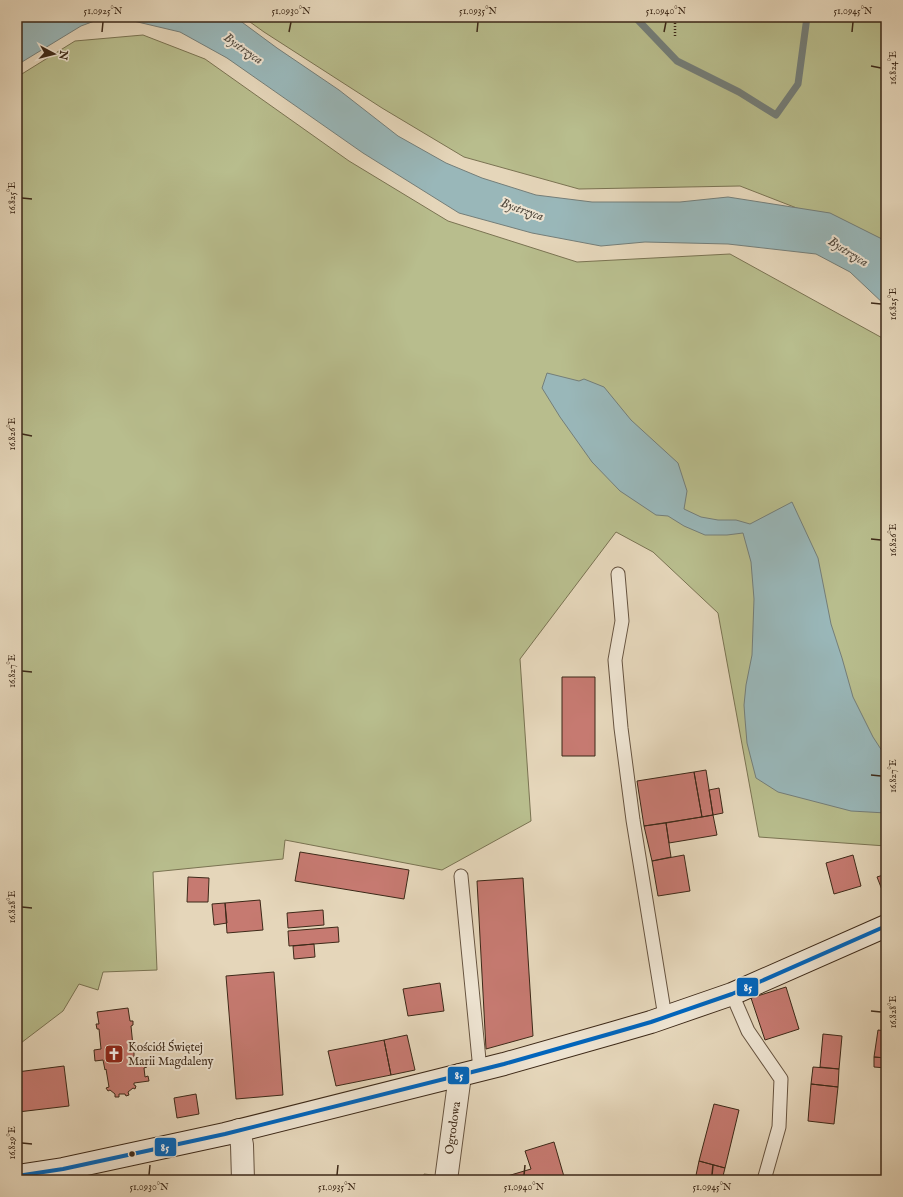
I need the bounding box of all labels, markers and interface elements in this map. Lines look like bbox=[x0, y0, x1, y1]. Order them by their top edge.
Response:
text: 51.0925°N bbox=[84, 5, 123, 18]
text: 51.0930°N bbox=[271, 5, 311, 18]
text: 51.0935°N bbox=[459, 5, 497, 18]
text: 51.0940°N bbox=[646, 5, 687, 18]
text: 51.0945°N bbox=[833, 5, 873, 18]
water label: Bystrzyca bbox=[220, 29, 266, 69]
north arrow bbox=[34, 34, 74, 74]
text: N bbox=[55, 49, 71, 61]
text: 16.824°E bbox=[887, 51, 900, 85]
text: 16.825°E bbox=[6, 182, 19, 214]
water label: Bystrzyca bbox=[498, 195, 546, 225]
water label: Bystrzyca bbox=[825, 233, 872, 271]
text: 16.825°E bbox=[887, 288, 900, 320]
text: 16.826°E bbox=[6, 417, 19, 451]
text: 16.826°E bbox=[887, 523, 900, 557]
text: 16.827°E bbox=[6, 654, 19, 688]
text: 16.827°E bbox=[887, 759, 900, 793]
text: 16.828°E bbox=[6, 891, 19, 923]
line badge: 85 bbox=[736, 977, 759, 997]
text: 85 bbox=[744, 981, 752, 995]
text: 16.828°E bbox=[887, 996, 900, 1028]
place label: Kościół Świętej Marii Magdaleny bbox=[128, 1039, 213, 1069]
church icon: Kościół Świętej Marii Magdaleny bbox=[103, 1043, 125, 1065]
line badge: 85 bbox=[447, 1066, 470, 1085]
text: 85 bbox=[455, 1069, 463, 1083]
street label: Ogrodowa bbox=[442, 1100, 464, 1155]
text: 16.829°E bbox=[6, 1126, 19, 1160]
line badge: 85 bbox=[154, 1137, 177, 1157]
text: 85 bbox=[161, 1141, 169, 1155]
unlabelled marker bbox=[127, 1149, 137, 1159]
text: 51.0930°N bbox=[129, 1181, 169, 1194]
text: 51.0935°N bbox=[318, 1181, 356, 1194]
text: 51.0940°N bbox=[504, 1181, 545, 1194]
text: 51.0945°N bbox=[692, 1181, 732, 1194]

